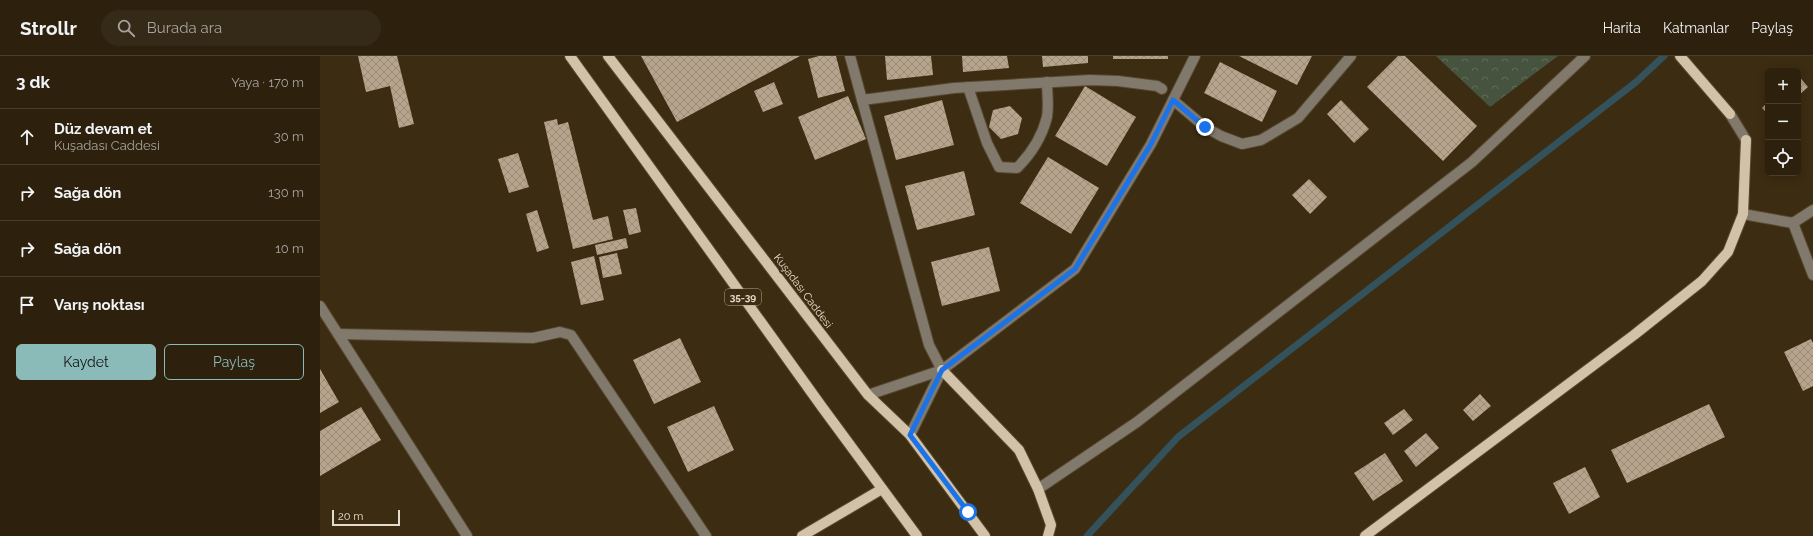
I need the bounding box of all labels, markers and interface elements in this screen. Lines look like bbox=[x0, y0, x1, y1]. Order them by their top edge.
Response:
search box bbox=[101, 10, 381, 46]
text: Strollr bbox=[20, 17, 77, 39]
icon: search bbox=[115, 17, 137, 39]
text: Burada ara bbox=[147, 19, 222, 37]
text: Harita bbox=[1603, 20, 1641, 36]
text: Katmanlar bbox=[1663, 20, 1729, 36]
text: Paylaş bbox=[1751, 20, 1793, 36]
map controls bbox=[1765, 68, 1801, 176]
button: + bbox=[1765, 68, 1801, 104]
text: 3 dk bbox=[16, 72, 50, 92]
text: Yaya · 170 m bbox=[231, 75, 304, 90]
button: − bbox=[1765, 104, 1801, 140]
route end bbox=[1196, 118, 1214, 136]
text: Düz devam et bbox=[54, 120, 152, 138]
icon: ahead bbox=[16, 126, 38, 148]
text: 30 m bbox=[274, 129, 304, 144]
text: Kuşadası Caddesi bbox=[54, 138, 160, 153]
button: locate bbox=[1765, 140, 1801, 176]
icon: right bbox=[16, 182, 38, 204]
text: Sağa dön bbox=[54, 184, 121, 202]
text: 130 m bbox=[268, 185, 304, 200]
icon: right bbox=[16, 238, 38, 260]
text: Sağa dön bbox=[54, 240, 121, 258]
text: 10 m bbox=[275, 241, 304, 256]
street label: Kuşadası Caddesi bbox=[771, 251, 835, 331]
road number: 35-39 bbox=[725, 289, 761, 305]
icon: arrive bbox=[16, 294, 38, 316]
text: Varış noktası bbox=[54, 296, 145, 314]
button: Kaydet bbox=[16, 344, 156, 380]
button: Paylaş bbox=[164, 344, 304, 380]
route start bbox=[959, 503, 977, 521]
scale bar bbox=[332, 508, 400, 527]
text: 20 m bbox=[338, 510, 363, 523]

